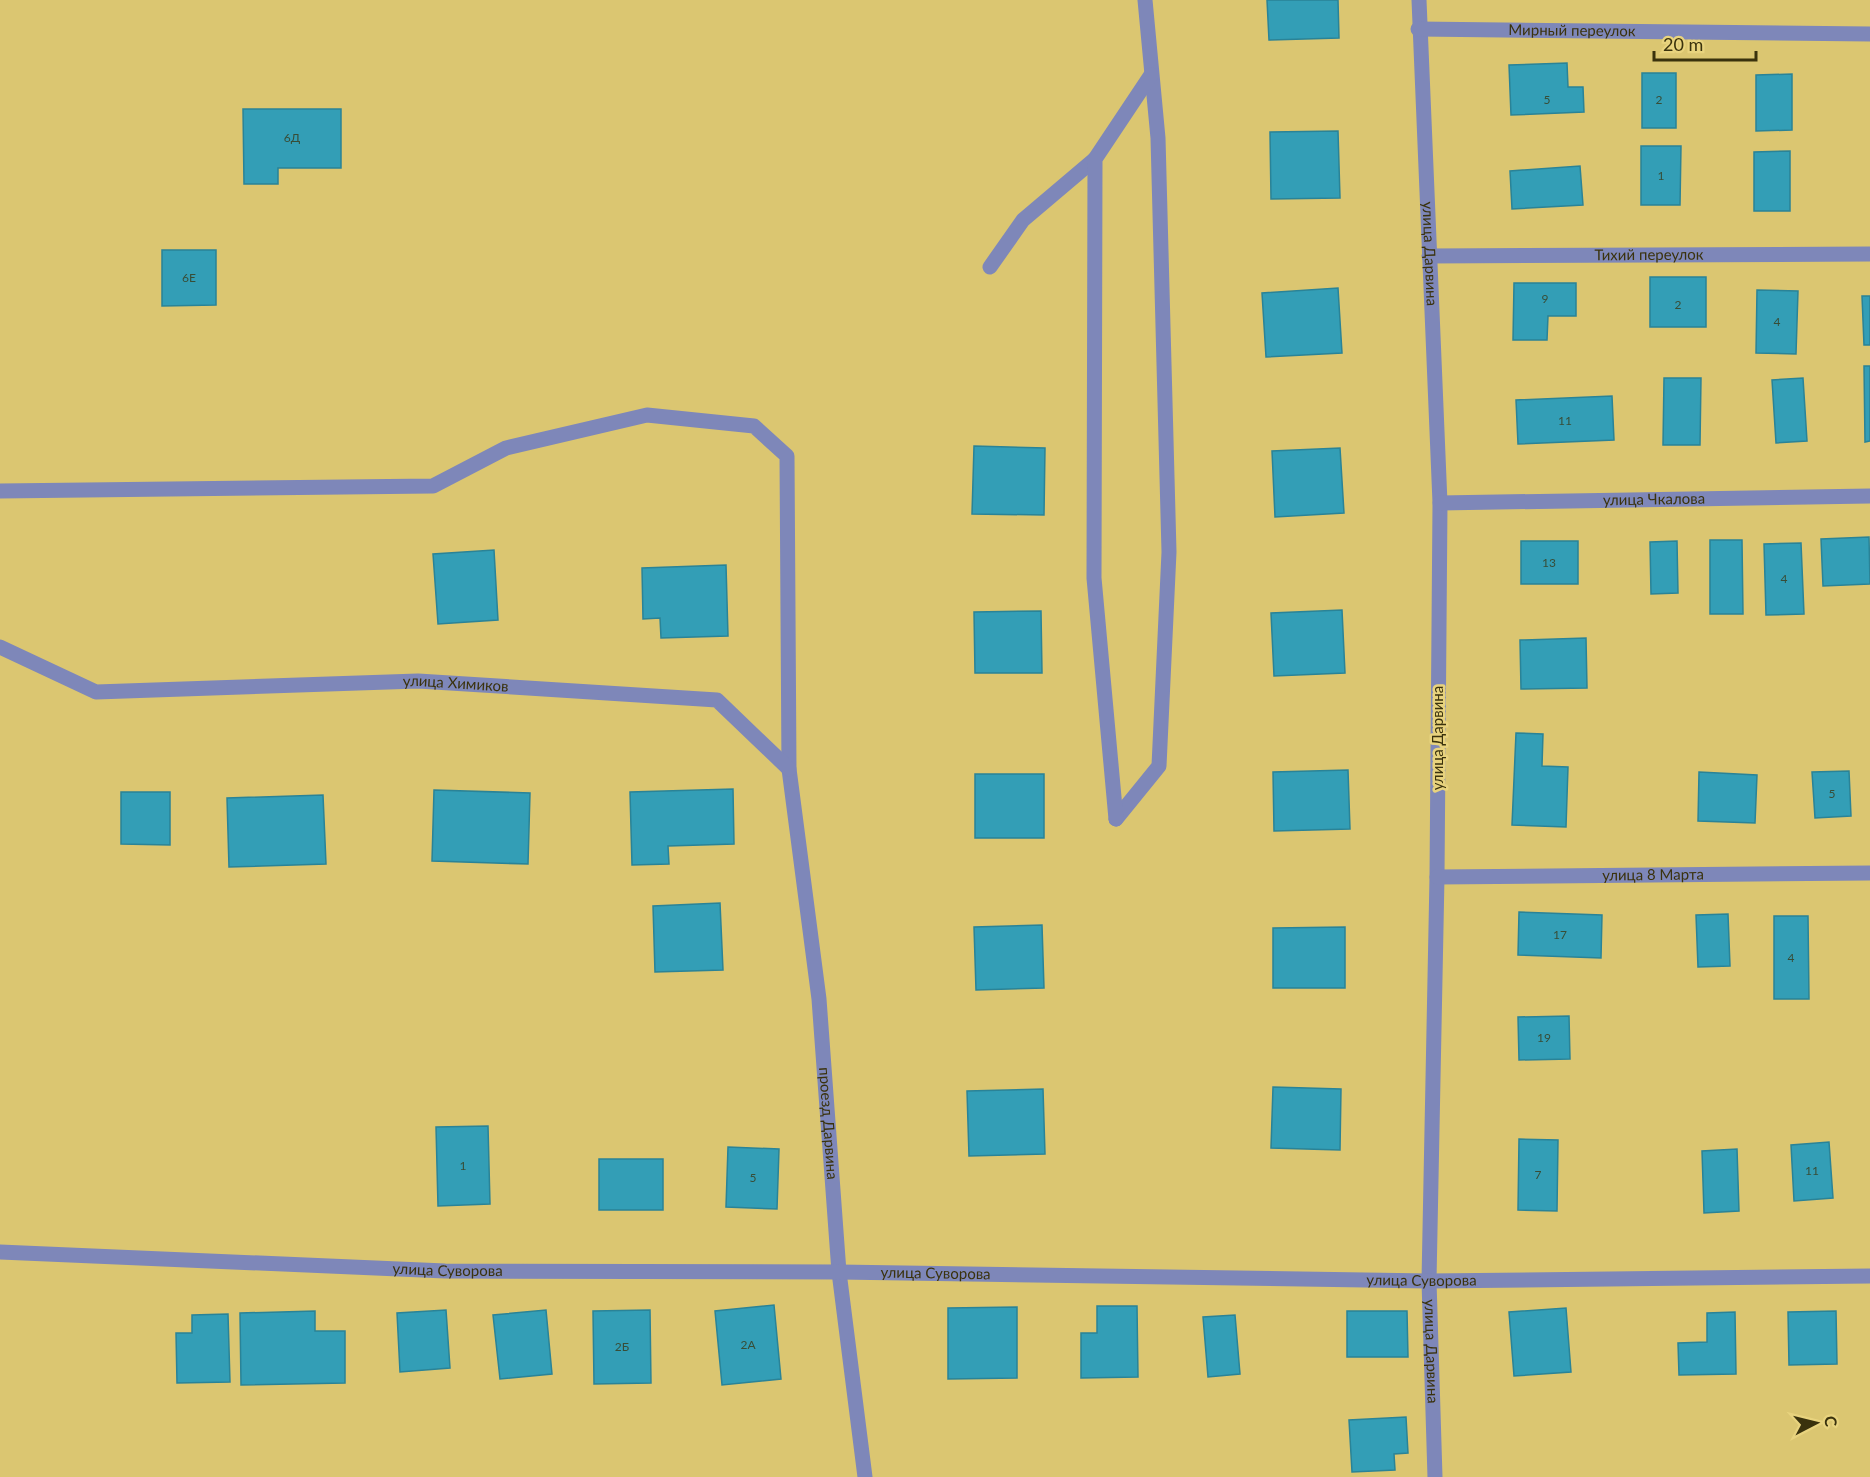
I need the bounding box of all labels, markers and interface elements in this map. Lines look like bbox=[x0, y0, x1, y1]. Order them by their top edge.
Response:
street label: Мирный переулок bbox=[1508, 20, 1636, 39]
scale bar bbox=[1654, 24, 1756, 62]
text: 20 m bbox=[1663, 33, 1703, 55]
house number: 5 bbox=[1544, 92, 1551, 107]
house number: 2 bbox=[1656, 92, 1663, 107]
house number: 6Д bbox=[284, 130, 301, 145]
house number: 1 bbox=[1658, 168, 1665, 183]
street label: улица Дарвина bbox=[1419, 201, 1442, 306]
street label: Тихий переулок bbox=[1594, 245, 1704, 263]
house number: 6Е bbox=[182, 270, 196, 285]
house number: 9 bbox=[1542, 291, 1549, 306]
house number: 2 bbox=[1675, 297, 1682, 312]
house number: 4 bbox=[1774, 314, 1781, 329]
house number: 11 bbox=[1558, 413, 1572, 428]
street label: улица Чкалова bbox=[1603, 489, 1705, 508]
house number: 13 bbox=[1542, 555, 1556, 570]
house number: 4 bbox=[1781, 571, 1788, 586]
street label: улица Химиков bbox=[403, 671, 509, 695]
street label: улица Дарвина bbox=[1428, 686, 1446, 790]
house number: 5 bbox=[1829, 786, 1836, 801]
street label: улица 8 Марта bbox=[1602, 865, 1704, 883]
house number: 17 bbox=[1553, 927, 1567, 942]
house number: 4 bbox=[1788, 950, 1795, 965]
house number: 19 bbox=[1537, 1030, 1551, 1045]
street label: проезд Дарвина bbox=[816, 1066, 842, 1180]
house number: 1 bbox=[460, 1158, 467, 1173]
house number: 11 bbox=[1805, 1163, 1819, 1178]
house number: 7 bbox=[1535, 1167, 1542, 1182]
house number: 5 bbox=[750, 1170, 757, 1185]
street label: улица Суворова bbox=[392, 1259, 503, 1279]
street label: улица Суворова bbox=[880, 1263, 991, 1282]
street label: улица Суворова bbox=[1366, 1270, 1477, 1289]
street label: улица Дарвина bbox=[1422, 1299, 1443, 1404]
house number: 2А bbox=[740, 1337, 756, 1352]
house number: 2Б bbox=[615, 1339, 629, 1354]
north arrow bbox=[1786, 1393, 1846, 1453]
text: С bbox=[1821, 1415, 1842, 1428]

